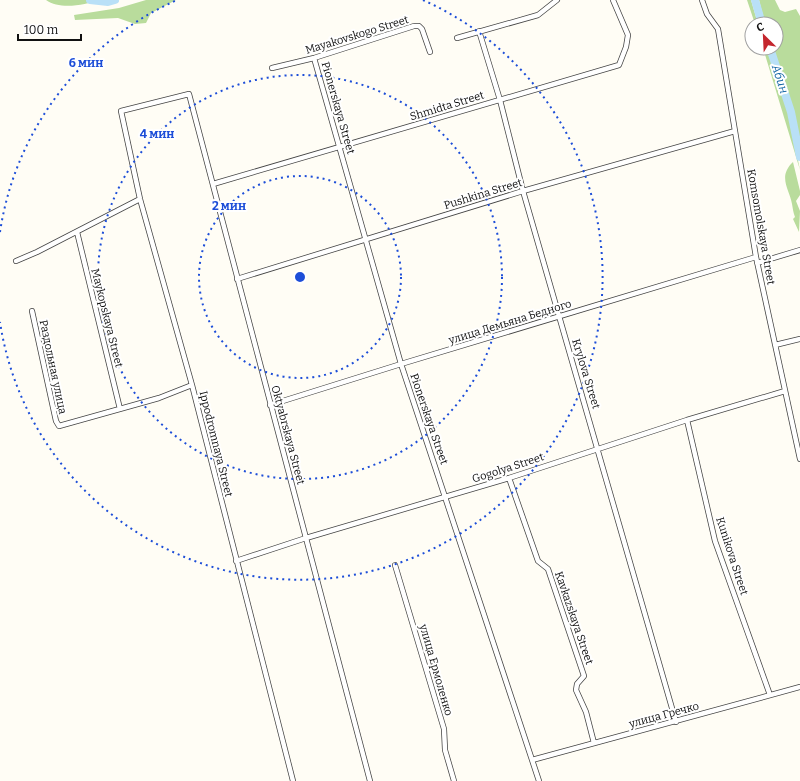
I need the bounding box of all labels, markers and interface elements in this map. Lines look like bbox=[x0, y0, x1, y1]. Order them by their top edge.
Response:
street label: Mayakovskogo Street bbox=[304, 13, 410, 57]
scale bar bbox=[18, 16, 81, 42]
north arrow bbox=[744, 16, 784, 56]
text: С bbox=[754, 20, 766, 35]
text: 100 m bbox=[24, 23, 59, 37]
text: 6 мин bbox=[69, 56, 103, 70]
street label: Pionerskaya Street bbox=[319, 60, 357, 156]
water label: Абин bbox=[768, 62, 791, 95]
street label: Shmidta Street bbox=[408, 89, 486, 123]
text: 4 мин bbox=[140, 127, 174, 141]
street label: Komsomolskaya Street bbox=[744, 168, 778, 286]
street label: Pushkina Street bbox=[442, 176, 524, 212]
text: 2 мин bbox=[212, 199, 246, 213]
street label: Maykopskaya Street bbox=[88, 267, 126, 369]
centre of rings bbox=[293, 270, 307, 284]
street label: улица Демьяна Бедного bbox=[446, 297, 573, 347]
street label: Раздольная улица bbox=[37, 319, 69, 415]
street label: Krylova Street bbox=[569, 337, 603, 411]
street label: Pionerskaya Street bbox=[407, 372, 451, 466]
street label: Oktyabrskaya Street bbox=[268, 384, 308, 486]
street label: Ippodromnaya Street bbox=[197, 390, 235, 498]
street label: Gogolya Street bbox=[471, 450, 546, 486]
street label: Kunikova Street bbox=[713, 515, 751, 597]
street label: Kavkazskaya Street bbox=[552, 570, 596, 666]
street label: улица Ермоленко bbox=[416, 622, 455, 717]
street label: улица Гречко bbox=[627, 699, 700, 731]

